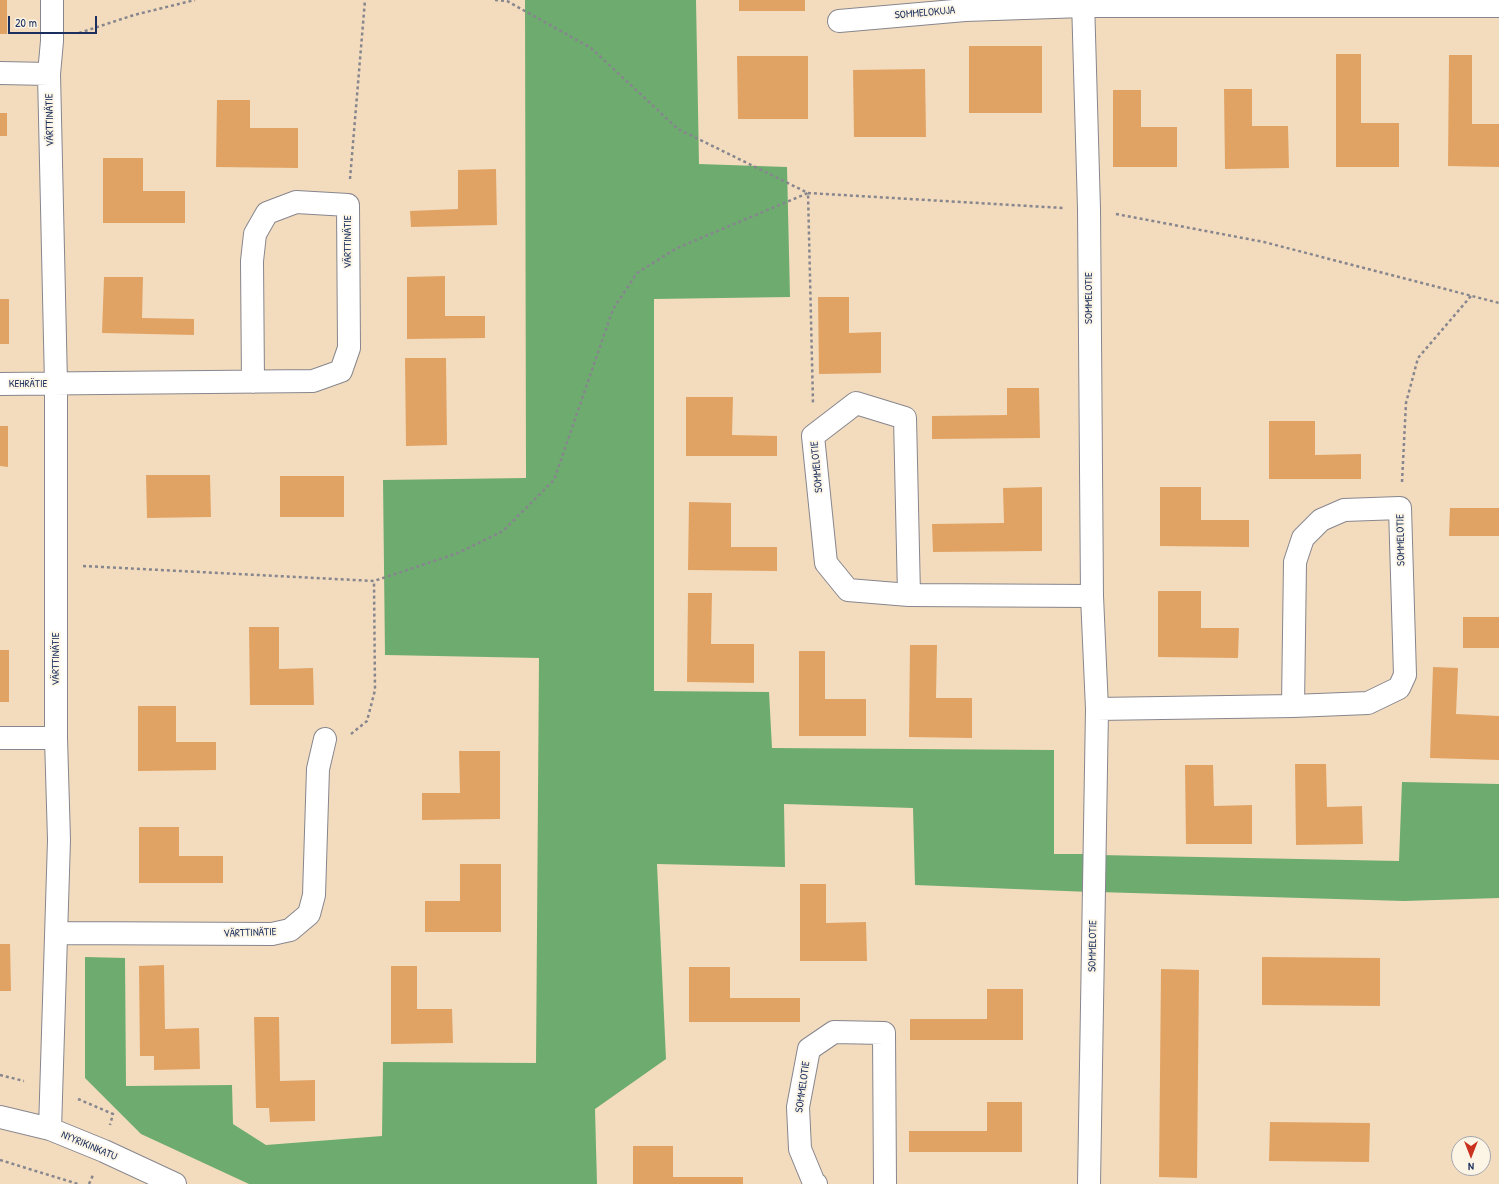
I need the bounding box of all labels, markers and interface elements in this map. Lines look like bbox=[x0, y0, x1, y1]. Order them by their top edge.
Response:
street label: SOMMELOKUJA bbox=[894, 4, 956, 22]
scale bar bbox=[10, 8, 99, 34]
text: 20 m bbox=[15, 14, 37, 31]
street label: VÄRTTINÄTIE bbox=[43, 93, 57, 147]
street label: VÄRTTINÄTIE bbox=[341, 215, 355, 269]
street label: SOMMELOTIE bbox=[1082, 272, 1096, 324]
street label: KEHRÄTIE bbox=[9, 377, 47, 391]
street label: SOMMELOTIE bbox=[808, 441, 826, 493]
street label: SOMMELOTIE bbox=[1394, 514, 1408, 566]
street label: VÄRTTINÄTIE bbox=[49, 632, 63, 686]
street label: SOMMELOTIE bbox=[1086, 920, 1100, 972]
street label: VÄRTTINÄTIE bbox=[223, 925, 277, 941]
street label: SOMMELOTIE bbox=[793, 1060, 813, 1114]
street label: NYYRIKINKATU bbox=[59, 1128, 119, 1164]
north arrow bbox=[1451, 1136, 1491, 1176]
text: N bbox=[1468, 1160, 1474, 1174]

